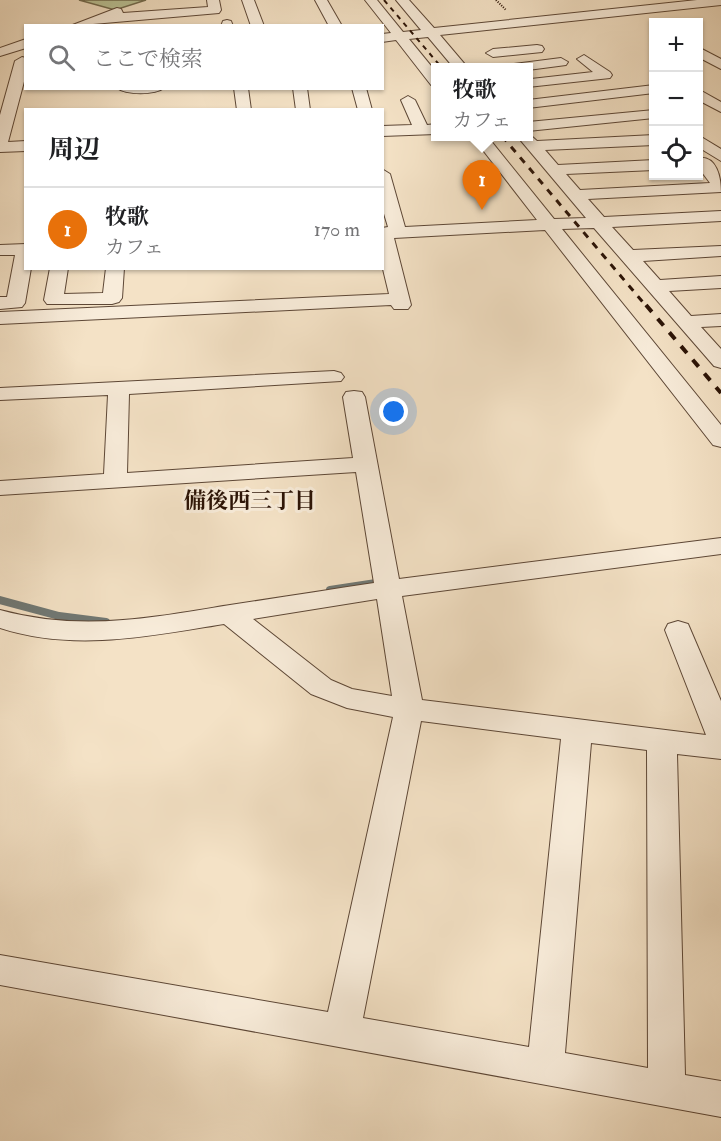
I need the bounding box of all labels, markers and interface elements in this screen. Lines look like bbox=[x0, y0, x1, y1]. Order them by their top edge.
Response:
map controls bbox=[649, 18, 703, 180]
button: + bbox=[649, 18, 703, 72]
search box bbox=[24, 24, 384, 90]
icon: search bbox=[45, 41, 78, 74]
text: ここで検索 bbox=[93, 45, 203, 73]
popup bbox=[431, 63, 533, 141]
button: − bbox=[649, 72, 703, 126]
text: 牧歌 bbox=[453, 76, 497, 104]
text: カフェ bbox=[453, 108, 512, 133]
button: locate bbox=[649, 126, 703, 180]
text: 周辺 bbox=[48, 134, 100, 166]
pin: 1 bbox=[462, 160, 502, 210]
text: 牧歌 bbox=[105, 203, 149, 231]
text: 1 bbox=[64, 217, 71, 242]
text: 170 m bbox=[314, 217, 360, 242]
text: カフェ bbox=[105, 235, 164, 260]
your location bbox=[379, 397, 408, 426]
district label: 備後西三丁目 bbox=[184, 487, 316, 515]

